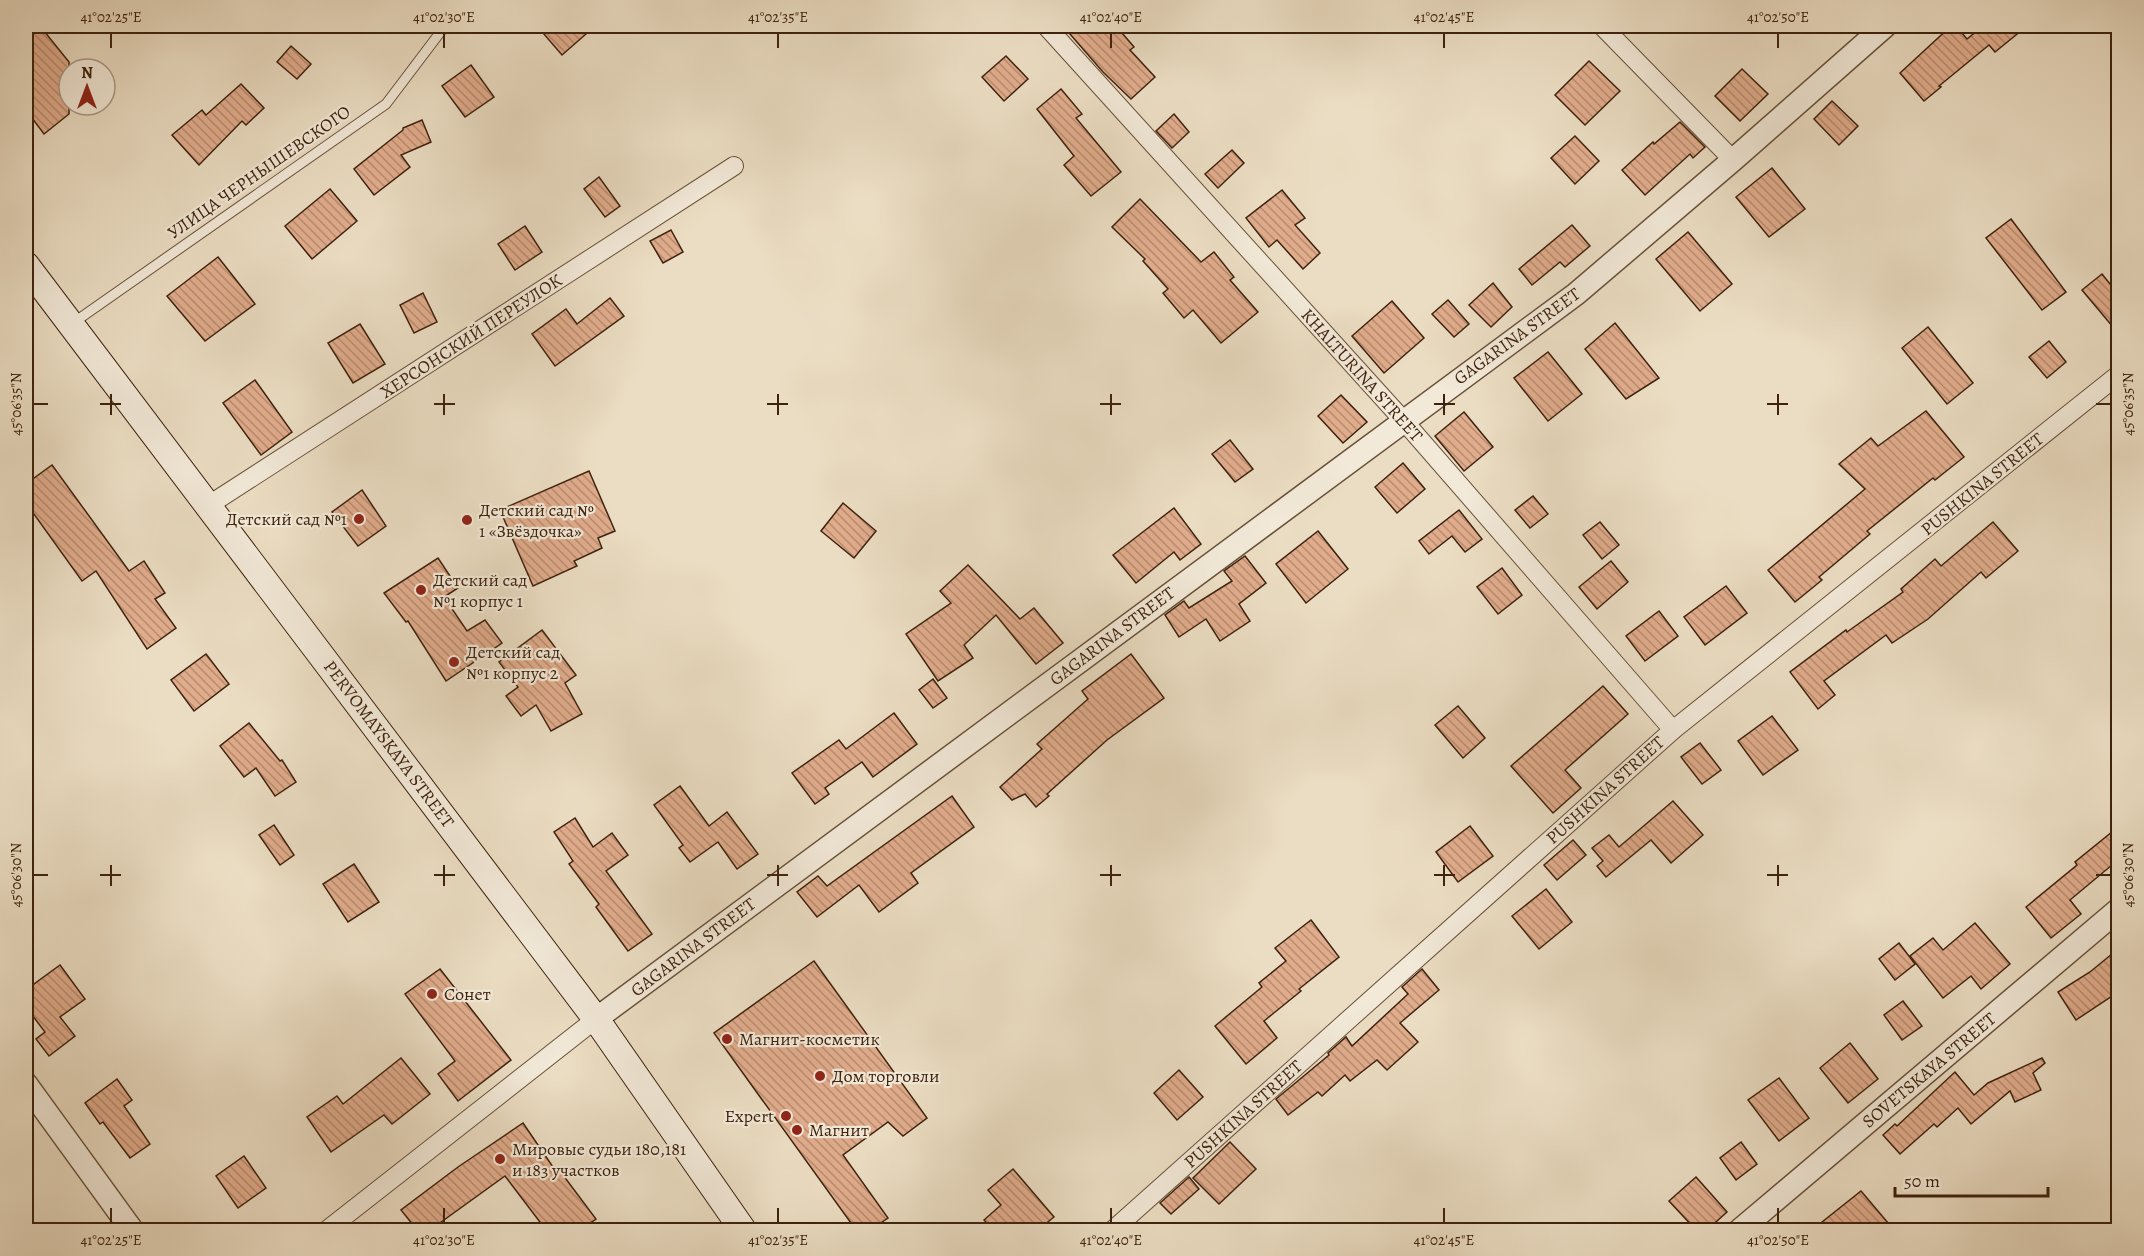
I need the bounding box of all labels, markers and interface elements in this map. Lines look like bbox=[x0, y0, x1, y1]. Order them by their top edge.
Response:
text: 41°02'25"E bbox=[80, 7, 142, 27]
text: 41°02'30"E bbox=[413, 7, 475, 27]
text: 41°02'35"E bbox=[748, 7, 808, 27]
text: 41°02'40"E bbox=[1080, 7, 1142, 27]
text: 41°02'45"E bbox=[1414, 7, 1474, 27]
text: 41°02'50"E bbox=[1747, 7, 1809, 27]
north arrow bbox=[57, 57, 117, 117]
text: N bbox=[81, 62, 93, 84]
street label: УЛИЦА ЧЕРНЫШЕВСКОГО bbox=[163, 100, 355, 244]
street label: ХЕРСОНСКИЙ ПЕРЕУЛОК bbox=[375, 268, 567, 404]
street label: GAGARINA STREET bbox=[1449, 282, 1585, 390]
street label: KHALTURINA STREET bbox=[1296, 303, 1428, 447]
text: 45°06'35"N bbox=[6, 372, 26, 436]
text: 45°06'35"N bbox=[2118, 372, 2138, 436]
street label: PUSHKINA STREET bbox=[1916, 427, 2049, 541]
place label: Детский сад № 1 «Звёздочка» bbox=[479, 498, 594, 543]
place label: Детский сад №1 bbox=[226, 507, 347, 531]
marker: Детский сад №1 bbox=[352, 512, 366, 526]
marker: Детский сад № 1 «Звёздочка» bbox=[460, 513, 474, 527]
place label: Детский сад №1 корпус 1 bbox=[433, 568, 527, 613]
street label: GAGARINA STREET bbox=[1045, 581, 1180, 691]
marker: Детский сад №1 корпус 1 bbox=[414, 583, 428, 597]
place label: Детский сад №1 корпус 2 bbox=[466, 640, 560, 685]
marker: Детский сад №1 корпус 2 bbox=[447, 655, 461, 669]
street label: PERVOMAYSKAYA STREET bbox=[318, 656, 460, 833]
street label: PUSHKINA STREET bbox=[1541, 730, 1669, 850]
text: 45°06'30"N bbox=[6, 842, 26, 907]
text: 45°06'30"N bbox=[2118, 842, 2138, 907]
street label: GAGARINA STREET bbox=[626, 892, 761, 1002]
place label: Сонет bbox=[444, 982, 491, 1006]
marker: Сонет bbox=[425, 987, 439, 1001]
street label: SOVETSKAYA STREET bbox=[1857, 1007, 2001, 1133]
place label: Магнит-косметик bbox=[739, 1027, 880, 1051]
marker: Магнит-косметик bbox=[720, 1032, 734, 1046]
street label: PUSHKINA STREET bbox=[1179, 1054, 1307, 1174]
place label: Дом торговли bbox=[832, 1064, 939, 1088]
marker: Дом торговли bbox=[813, 1069, 827, 1083]
place label: Expert bbox=[724, 1104, 774, 1128]
marker: Expert bbox=[779, 1109, 793, 1123]
place label: Магнит bbox=[809, 1118, 869, 1142]
marker: Магнит bbox=[790, 1123, 804, 1137]
place label: Мировые судьи 180,181 и 183 участков bbox=[512, 1137, 686, 1182]
marker: Мировые судьи 180,181 и 183 участков bbox=[493, 1152, 507, 1166]
scale bar bbox=[1895, 1160, 2048, 1198]
text: 50 m bbox=[1904, 1169, 1940, 1193]
text: 41°02'25"E bbox=[80, 1230, 142, 1250]
text: 41°02'30"E bbox=[413, 1230, 475, 1250]
text: 41°02'35"E bbox=[748, 1230, 808, 1250]
text: 41°02'40"E bbox=[1080, 1230, 1142, 1250]
text: 41°02'45"E bbox=[1414, 1230, 1474, 1250]
text: 41°02'50"E bbox=[1747, 1230, 1809, 1250]

